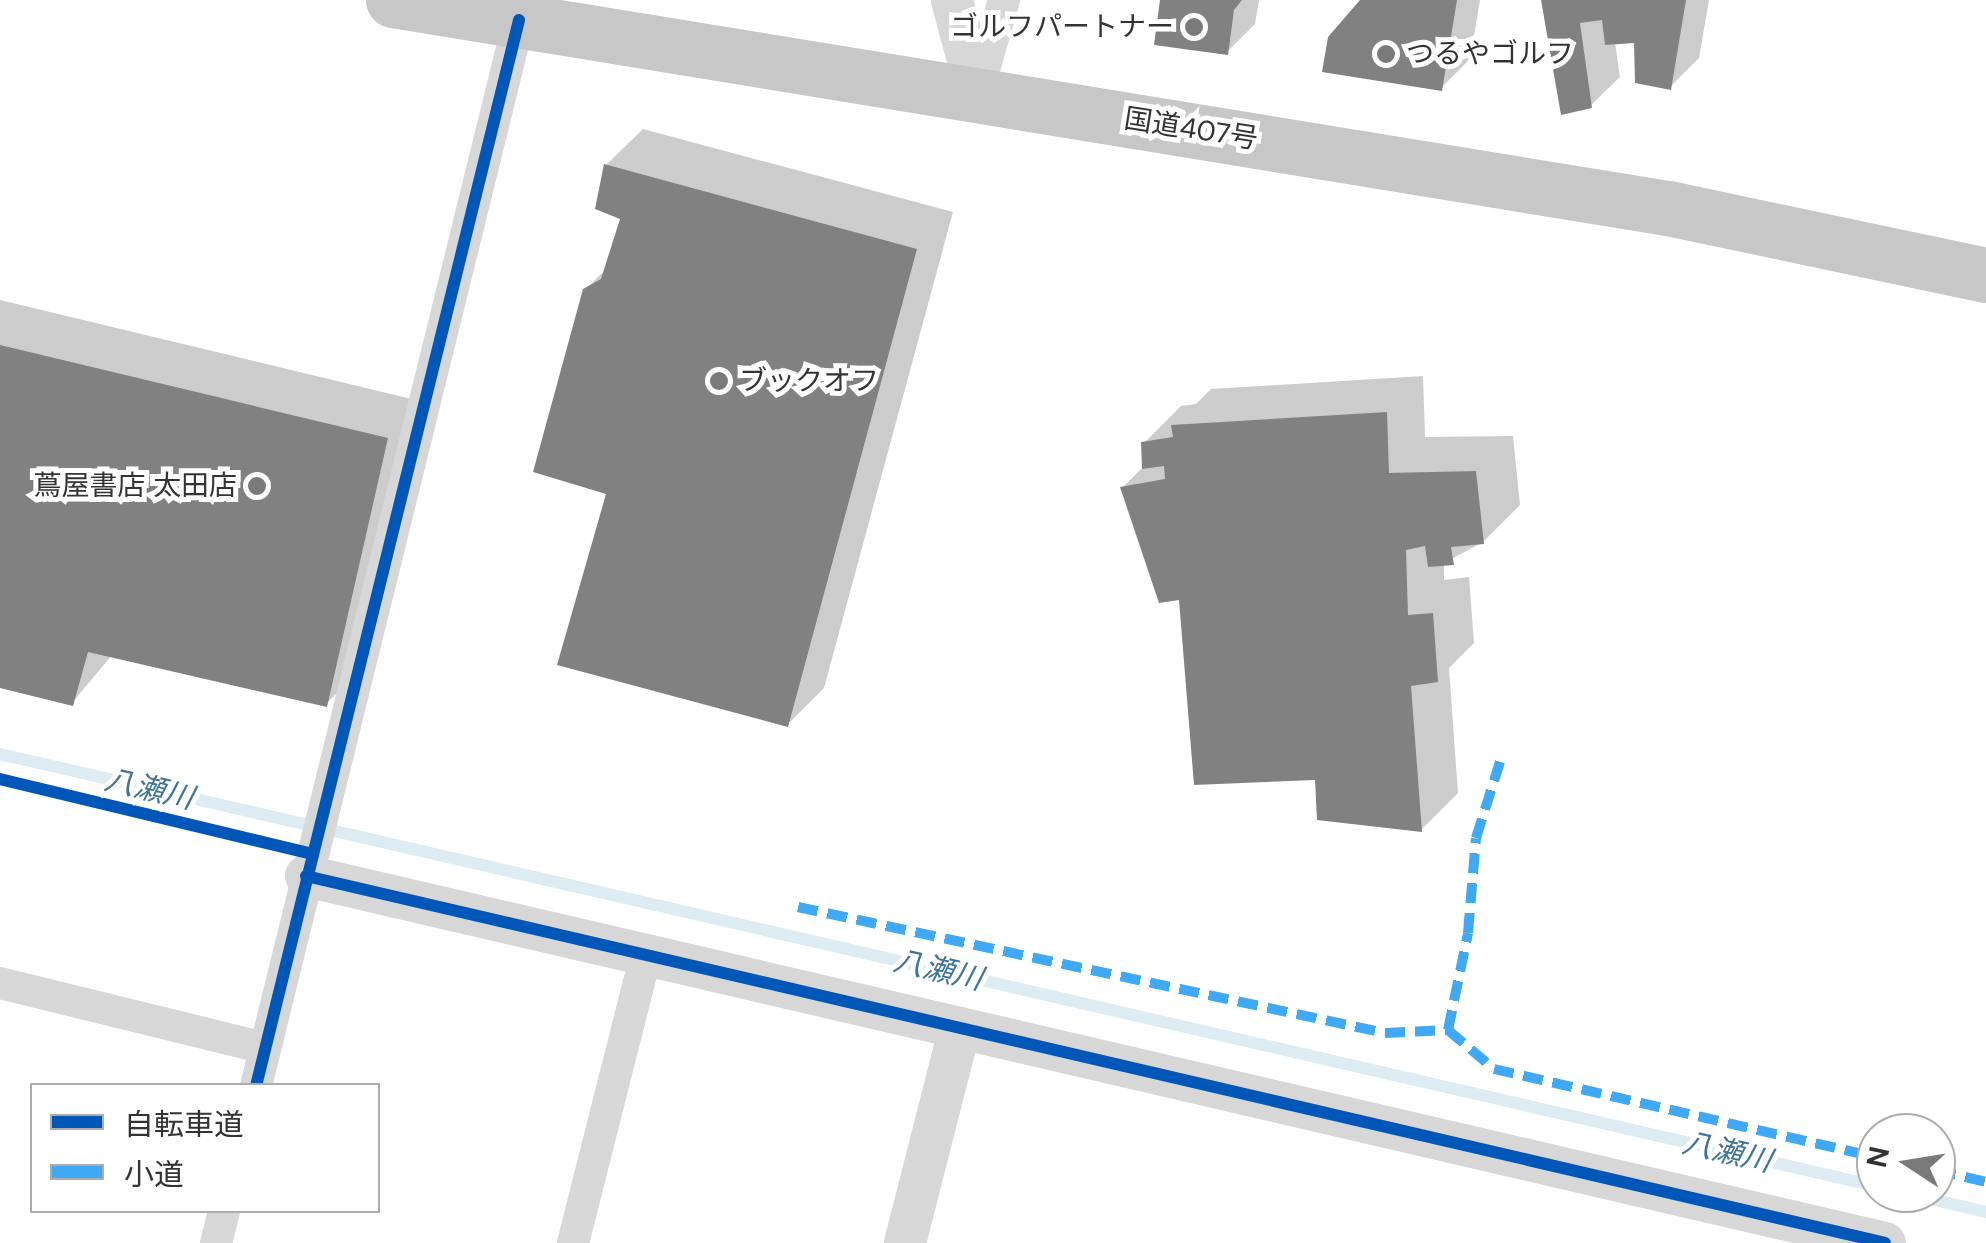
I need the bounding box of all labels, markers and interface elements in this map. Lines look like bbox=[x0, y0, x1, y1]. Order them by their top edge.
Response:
place label: ゴルフパートナー bbox=[950, 10, 1174, 44]
marker: ゴルフパートナー bbox=[1183, 16, 1205, 38]
place label: つるやゴルフ bbox=[1406, 37, 1574, 71]
marker: つるやゴルフ bbox=[1375, 43, 1397, 65]
street label: 国道407号 bbox=[1122, 102, 1260, 156]
place label: ブックオフ bbox=[739, 364, 879, 398]
marker: ブックオフ bbox=[708, 370, 730, 392]
place label: 蔦屋書店 太田店 bbox=[34, 469, 237, 503]
marker: 蔦屋書店 太田店 bbox=[246, 475, 268, 497]
water label: 八瀬川 bbox=[101, 761, 197, 817]
water label: 八瀬川 bbox=[890, 942, 986, 998]
legend bbox=[30, 1083, 380, 1213]
text: 自転車道 bbox=[124, 1105, 244, 1144]
north arrow bbox=[1856, 1113, 1956, 1213]
water label: 八瀬川 bbox=[1679, 1124, 1775, 1180]
text: N bbox=[1858, 1143, 1898, 1171]
text: 小道 bbox=[124, 1155, 184, 1194]

